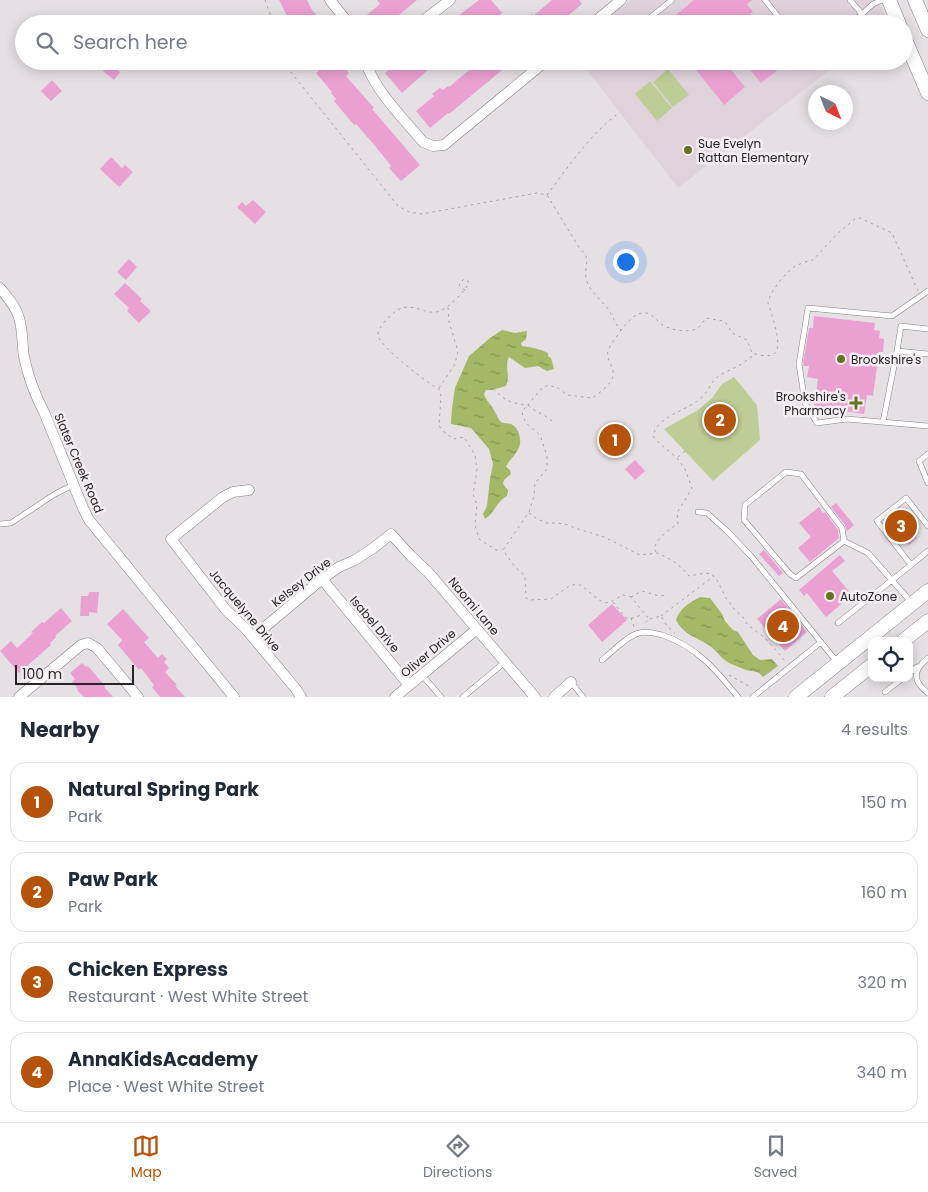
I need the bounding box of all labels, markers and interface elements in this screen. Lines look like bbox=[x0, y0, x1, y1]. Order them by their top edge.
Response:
search box bbox=[15, 15, 913, 70]
icon: search bbox=[33, 29, 61, 57]
text: Search here bbox=[73, 29, 187, 56]
north arrow bbox=[808, 85, 853, 130]
place label: Sue Evelyn Rattan Elementary bbox=[698, 135, 809, 166]
marker: Sue Evelyn Rattan Elementary bbox=[682, 144, 694, 156]
your location bbox=[613, 249, 639, 275]
place label: Brookshire's bbox=[851, 351, 921, 368]
marker: Brookshire's bbox=[835, 353, 847, 365]
place label: Brookshire's Pharmacy bbox=[776, 388, 846, 419]
marker: Brookshire's Pharmacy bbox=[850, 397, 862, 409]
pin: 2 bbox=[704, 401, 736, 439]
street label: Slater Creek Road bbox=[50, 411, 108, 515]
pin: 1 bbox=[599, 421, 631, 459]
pin: 3 bbox=[885, 507, 917, 545]
street label: Kelsey Drive bbox=[268, 553, 334, 611]
street label: Jacquelyne Drive bbox=[205, 565, 285, 655]
street label: Naomi Lane bbox=[445, 573, 503, 639]
place label: AutoZone bbox=[840, 588, 897, 605]
marker: AutoZone bbox=[824, 590, 836, 602]
street label: Isabel Drive bbox=[346, 592, 404, 656]
pin: 4 bbox=[767, 607, 799, 645]
street label: Oliver Drive bbox=[397, 625, 459, 681]
map controls bbox=[868, 637, 913, 682]
button: locate bbox=[868, 637, 913, 682]
scale bar bbox=[15, 662, 134, 685]
text: 100 m bbox=[22, 664, 62, 684]
text: Nearby bbox=[20, 715, 100, 744]
text: 4 results bbox=[841, 718, 908, 741]
text: Natural Spring Park bbox=[68, 776, 259, 803]
text: 1 bbox=[34, 791, 40, 814]
text: 150 m bbox=[861, 791, 907, 814]
text: Park bbox=[68, 805, 102, 828]
text: Paw Park bbox=[68, 866, 158, 893]
text: 2 bbox=[32, 881, 42, 904]
text: 160 m bbox=[861, 881, 907, 904]
text: Park bbox=[68, 895, 102, 918]
text: Chicken Express bbox=[68, 956, 228, 983]
text: 3 bbox=[32, 971, 42, 994]
text: 320 m bbox=[858, 971, 907, 994]
text: Restaurant · West White Street bbox=[68, 985, 308, 1008]
text: AnnaKidsAcademy bbox=[68, 1046, 258, 1073]
text: 4 bbox=[32, 1061, 42, 1084]
text: 340 m bbox=[857, 1061, 907, 1084]
text: Place · West White Street bbox=[68, 1075, 264, 1098]
tab: Map bbox=[131, 1132, 162, 1183]
tab: Directions bbox=[423, 1132, 492, 1183]
tab: Saved bbox=[754, 1132, 797, 1183]

